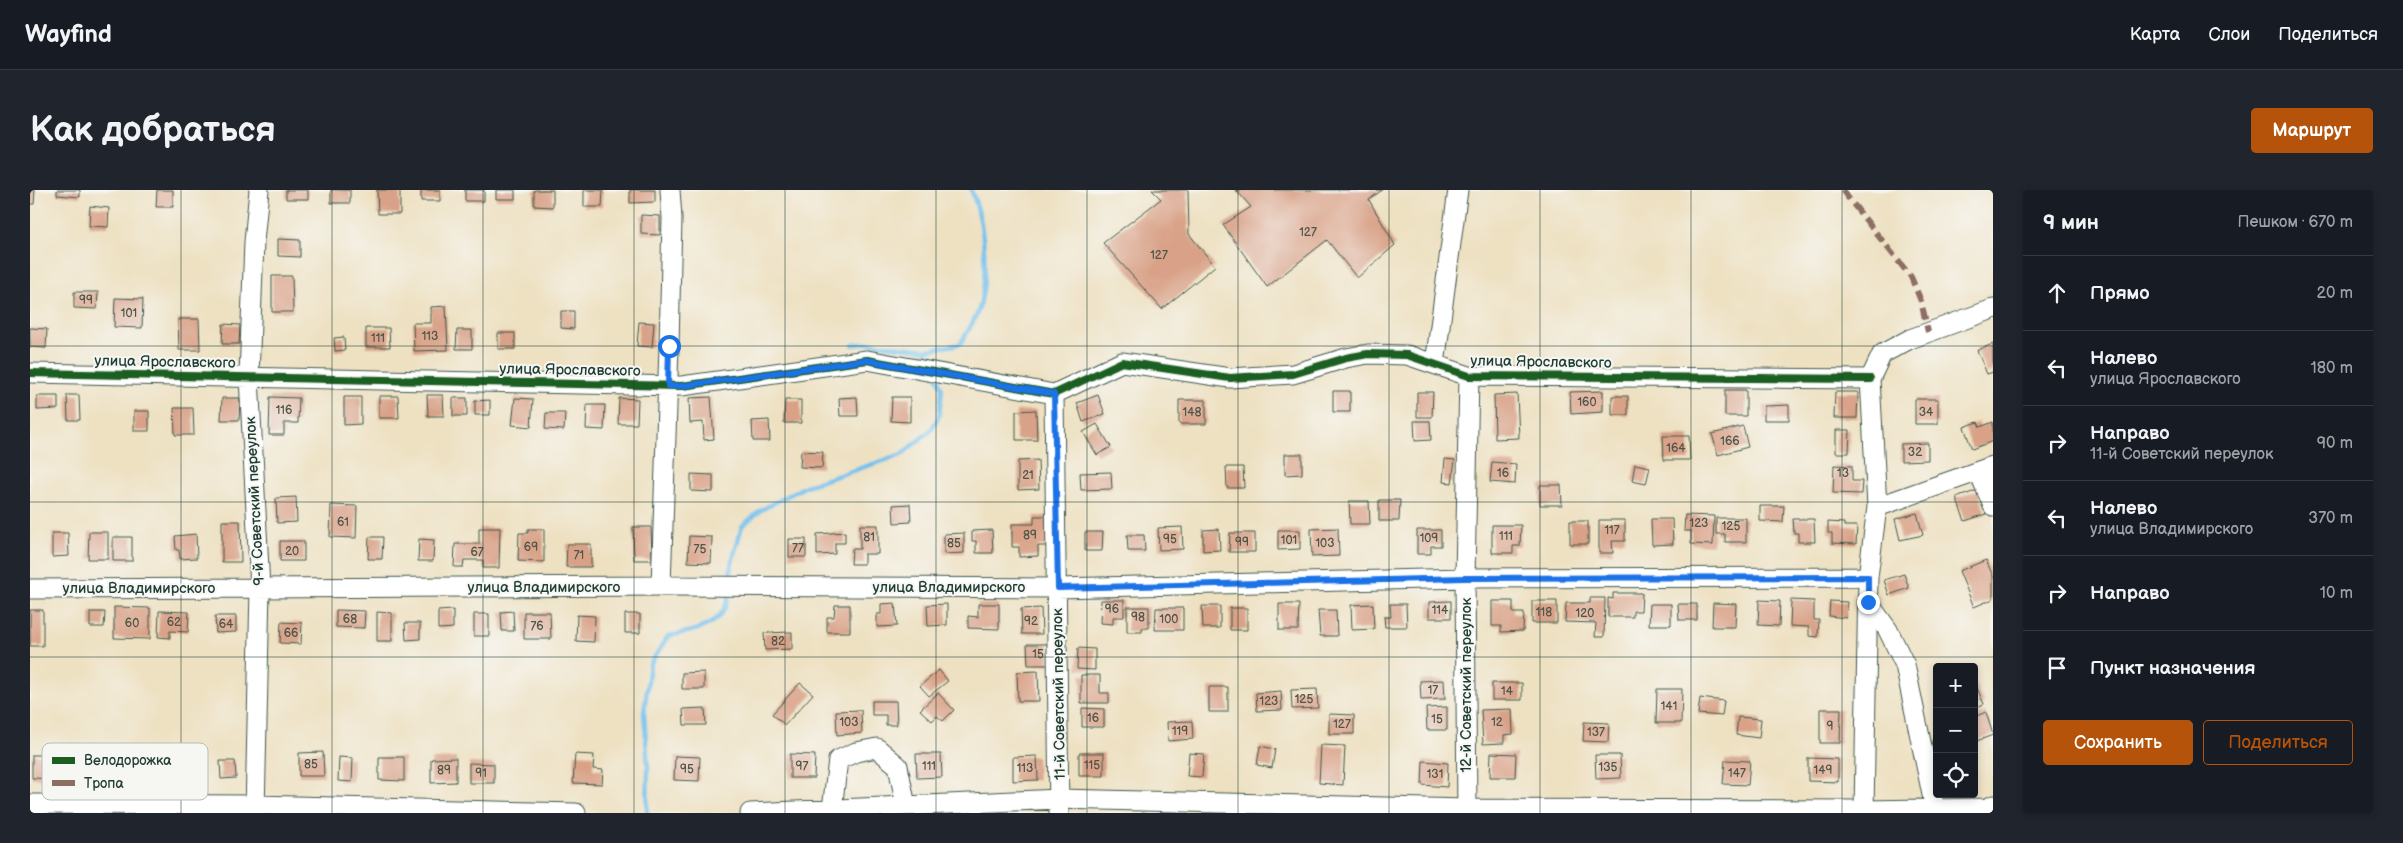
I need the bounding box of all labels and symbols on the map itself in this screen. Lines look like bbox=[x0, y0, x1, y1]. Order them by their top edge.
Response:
house number: 127 bbox=[1299, 225, 1317, 240]
house number: 127 bbox=[1150, 248, 1168, 263]
house number: 99 bbox=[79, 293, 93, 308]
house number: 101 bbox=[121, 306, 137, 321]
house number: 113 bbox=[422, 329, 438, 344]
house number: 111 bbox=[371, 331, 385, 346]
route start bbox=[658, 335, 681, 358]
street label: улица Ярославского bbox=[94, 351, 236, 373]
street label: улица Ярославского bbox=[1470, 351, 1612, 373]
street label: улица Ярославского bbox=[499, 359, 641, 381]
house number: 160 bbox=[1577, 395, 1597, 410]
house number: 116 bbox=[276, 403, 292, 418]
house number: 148 bbox=[1183, 405, 1201, 420]
house number: 34 bbox=[1919, 405, 1934, 420]
street label: 9-й Советский переулок bbox=[241, 416, 269, 586]
house number: 166 bbox=[1720, 434, 1740, 449]
house number: 164 bbox=[1666, 441, 1686, 456]
house number: 32 bbox=[1908, 445, 1922, 460]
house number: 16 bbox=[1497, 466, 1509, 481]
house number: 13 bbox=[1837, 466, 1849, 481]
house number: 21 bbox=[1022, 468, 1034, 483]
house number: 61 bbox=[337, 515, 349, 530]
house number: 123 bbox=[1690, 516, 1708, 531]
house number: 125 bbox=[1722, 519, 1740, 534]
house number: 117 bbox=[1604, 523, 1620, 538]
house number: 89 bbox=[1023, 528, 1037, 543]
house number: 111 bbox=[1499, 529, 1513, 544]
house number: 81 bbox=[863, 530, 875, 545]
house number: 109 bbox=[1420, 531, 1438, 546]
house number: 95 bbox=[1163, 532, 1177, 547]
house number: 101 bbox=[1281, 533, 1297, 548]
house number: 99 bbox=[1235, 535, 1249, 550]
house number: 85 bbox=[947, 536, 961, 551]
house number: 103 bbox=[1315, 536, 1335, 551]
house number: 69 bbox=[524, 540, 538, 555]
house number: 77 bbox=[792, 541, 804, 556]
house number: 75 bbox=[694, 542, 707, 557]
house number: 20 bbox=[285, 544, 299, 559]
house number: 67 bbox=[470, 545, 484, 560]
house number: 71 bbox=[574, 548, 584, 563]
street label: улица Владимирского bbox=[468, 578, 621, 597]
street label: улица Владимирского bbox=[873, 578, 1026, 597]
street label: улица Владимирского bbox=[63, 579, 216, 598]
route end bbox=[1857, 591, 1880, 614]
street label: 12-й Советский переулок bbox=[1457, 597, 1476, 773]
house number: 96 bbox=[1105, 602, 1119, 617]
house number: 114 bbox=[1432, 603, 1449, 618]
house number: 118 bbox=[1536, 605, 1552, 620]
house number: 120 bbox=[1576, 606, 1594, 621]
street label: 11-й Советский переулок bbox=[1048, 608, 1070, 780]
house number: 98 bbox=[1131, 610, 1145, 625]
house number: 68 bbox=[343, 612, 357, 627]
house number: 100 bbox=[1160, 612, 1178, 627]
house number: 92 bbox=[1024, 614, 1038, 629]
house number: 62 bbox=[167, 615, 181, 630]
house number: 60 bbox=[125, 616, 139, 631]
house number: 64 bbox=[219, 617, 234, 632]
house number: 76 bbox=[530, 619, 544, 634]
house number: 66 bbox=[284, 626, 298, 641]
house number: 82 bbox=[771, 634, 785, 649]
house number: 15 bbox=[1032, 647, 1044, 662]
house number: 17 bbox=[1428, 683, 1438, 698]
house number: 14 bbox=[1501, 684, 1514, 699]
house number: 125 bbox=[1295, 692, 1313, 707]
house number: 123 bbox=[1260, 694, 1278, 709]
house number: 141 bbox=[1661, 699, 1677, 714]
house number: 16 bbox=[1087, 711, 1099, 726]
house number: 15 bbox=[1431, 712, 1443, 727]
house number: 103 bbox=[839, 715, 859, 730]
house number: 12 bbox=[1491, 715, 1503, 730]
house number: 127 bbox=[1333, 717, 1351, 732]
house number: 9 bbox=[1827, 719, 1834, 734]
house number: 119 bbox=[1172, 724, 1188, 739]
house number: 137 bbox=[1587, 725, 1605, 740]
legend bbox=[42, 743, 208, 800]
text: Велодорожка bbox=[84, 752, 172, 769]
house number: 85 bbox=[304, 757, 318, 772]
house number: 115 bbox=[1084, 758, 1100, 773]
house number: 97 bbox=[796, 759, 809, 774]
house number: 111 bbox=[922, 759, 936, 774]
house number: 135 bbox=[1599, 760, 1618, 775]
house number: 113 bbox=[1017, 761, 1033, 776]
house number: 95 bbox=[680, 762, 694, 777]
house number: 89 bbox=[437, 763, 451, 778]
house number: 149 bbox=[1814, 763, 1833, 778]
house number: 91 bbox=[475, 766, 487, 781]
house number: 147 bbox=[1728, 766, 1746, 781]
house number: 131 bbox=[1427, 767, 1443, 782]
text: Тропа bbox=[84, 775, 124, 792]

